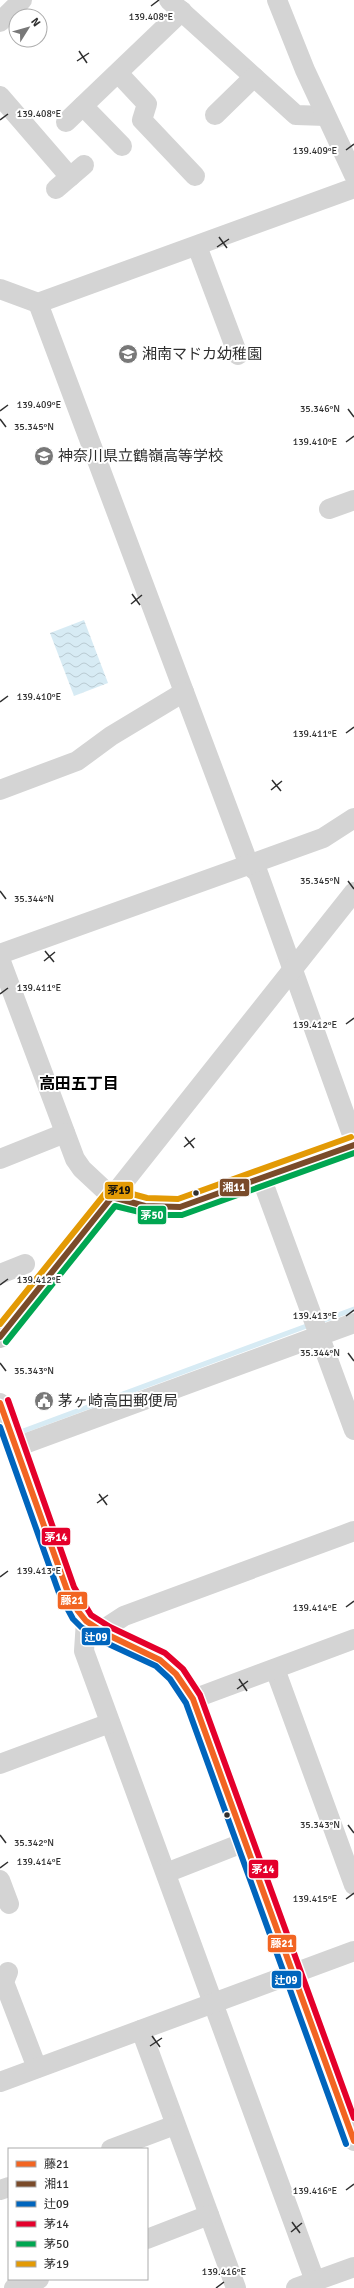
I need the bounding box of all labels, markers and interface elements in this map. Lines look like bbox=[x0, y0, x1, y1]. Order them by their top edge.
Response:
north arrow bbox=[8, 8, 48, 48]
text: 139.408°E bbox=[129, 11, 174, 23]
text: N bbox=[28, 15, 43, 29]
text: 139.408°E bbox=[17, 108, 62, 120]
text: 139.409°E bbox=[293, 145, 338, 157]
school or university icon: 湘南マドカ幼稚園 bbox=[117, 343, 139, 365]
place label: 湘南マドカ幼稚園 bbox=[142, 345, 262, 363]
text: 139.409°E bbox=[17, 399, 62, 411]
text: 35.346°N bbox=[300, 403, 340, 415]
text: 35.345°N bbox=[14, 421, 54, 433]
text: 139.410°E bbox=[293, 436, 338, 448]
school or university icon: 神奈川県立鶴嶺高等学校 bbox=[33, 445, 55, 467]
place label: 神奈川県立鶴嶺高等学校 bbox=[58, 447, 223, 465]
text: 139.410°E bbox=[17, 691, 62, 703]
text: 139.411°E bbox=[293, 728, 338, 740]
text: 35.345°N bbox=[300, 875, 340, 887]
text: 35.344°N bbox=[14, 893, 54, 905]
text: 139.411°E bbox=[17, 982, 62, 994]
text: 139.412°E bbox=[293, 1019, 338, 1031]
district label: 高田五丁目 bbox=[39, 1074, 119, 1094]
line badge: 湘11 bbox=[219, 1178, 250, 1197]
line badge: 茅19 bbox=[104, 1181, 134, 1200]
text: 湘11 bbox=[223, 1181, 245, 1194]
text: 茅19 bbox=[108, 1184, 130, 1197]
unlabelled marker bbox=[191, 1188, 201, 1198]
line badge: 茅50 bbox=[137, 1205, 167, 1225]
text: 茅50 bbox=[141, 1209, 163, 1222]
text: 139.412°E bbox=[17, 1274, 62, 1286]
text: 139.413°E bbox=[293, 1310, 338, 1322]
text: 35.344°N bbox=[300, 1347, 340, 1359]
text: 35.343°N bbox=[14, 1365, 54, 1377]
public building icon: 茅ヶ崎高田郵便局 bbox=[33, 1390, 55, 1412]
place label: 茅ヶ崎高田郵便局 bbox=[58, 1392, 178, 1410]
line badge: 茅14 bbox=[41, 1527, 71, 1546]
text: 茅14 bbox=[45, 1531, 67, 1544]
text: 139.413°E bbox=[17, 1565, 62, 1577]
line badge: 藤21 bbox=[57, 1591, 88, 1610]
text: 藤21 bbox=[61, 1594, 83, 1607]
text: 139.414°E bbox=[293, 1602, 338, 1614]
line badge: 辻09 bbox=[81, 1627, 111, 1646]
text: 辻09 bbox=[85, 1631, 107, 1644]
unlabelled marker bbox=[222, 1810, 232, 1820]
text: 35.343°N bbox=[300, 1819, 340, 1831]
text: 35.342°N bbox=[14, 1837, 54, 1849]
text: 139.414°E bbox=[17, 1856, 62, 1868]
line badge: 茅14 bbox=[248, 1859, 279, 1879]
text: 茅14 bbox=[252, 1863, 274, 1876]
text: 139.415°E bbox=[293, 1893, 338, 1905]
line badge: 藤21 bbox=[267, 1934, 297, 1953]
text: 藤21 bbox=[271, 1937, 293, 1950]
line badge: 辻09 bbox=[271, 1970, 302, 1989]
text: 辻09 bbox=[275, 1974, 297, 1987]
legend bbox=[8, 2148, 148, 2280]
text: 藤21 bbox=[44, 2157, 69, 2172]
text: 湘11 bbox=[44, 2177, 69, 2192]
text: 139.416°E bbox=[293, 2185, 338, 2197]
text: 辻09 bbox=[44, 2197, 69, 2212]
text: 茅14 bbox=[44, 2217, 69, 2232]
text: 茅50 bbox=[44, 2237, 69, 2252]
text: 茅19 bbox=[44, 2257, 69, 2272]
text: 139.416°E bbox=[202, 2266, 247, 2278]

